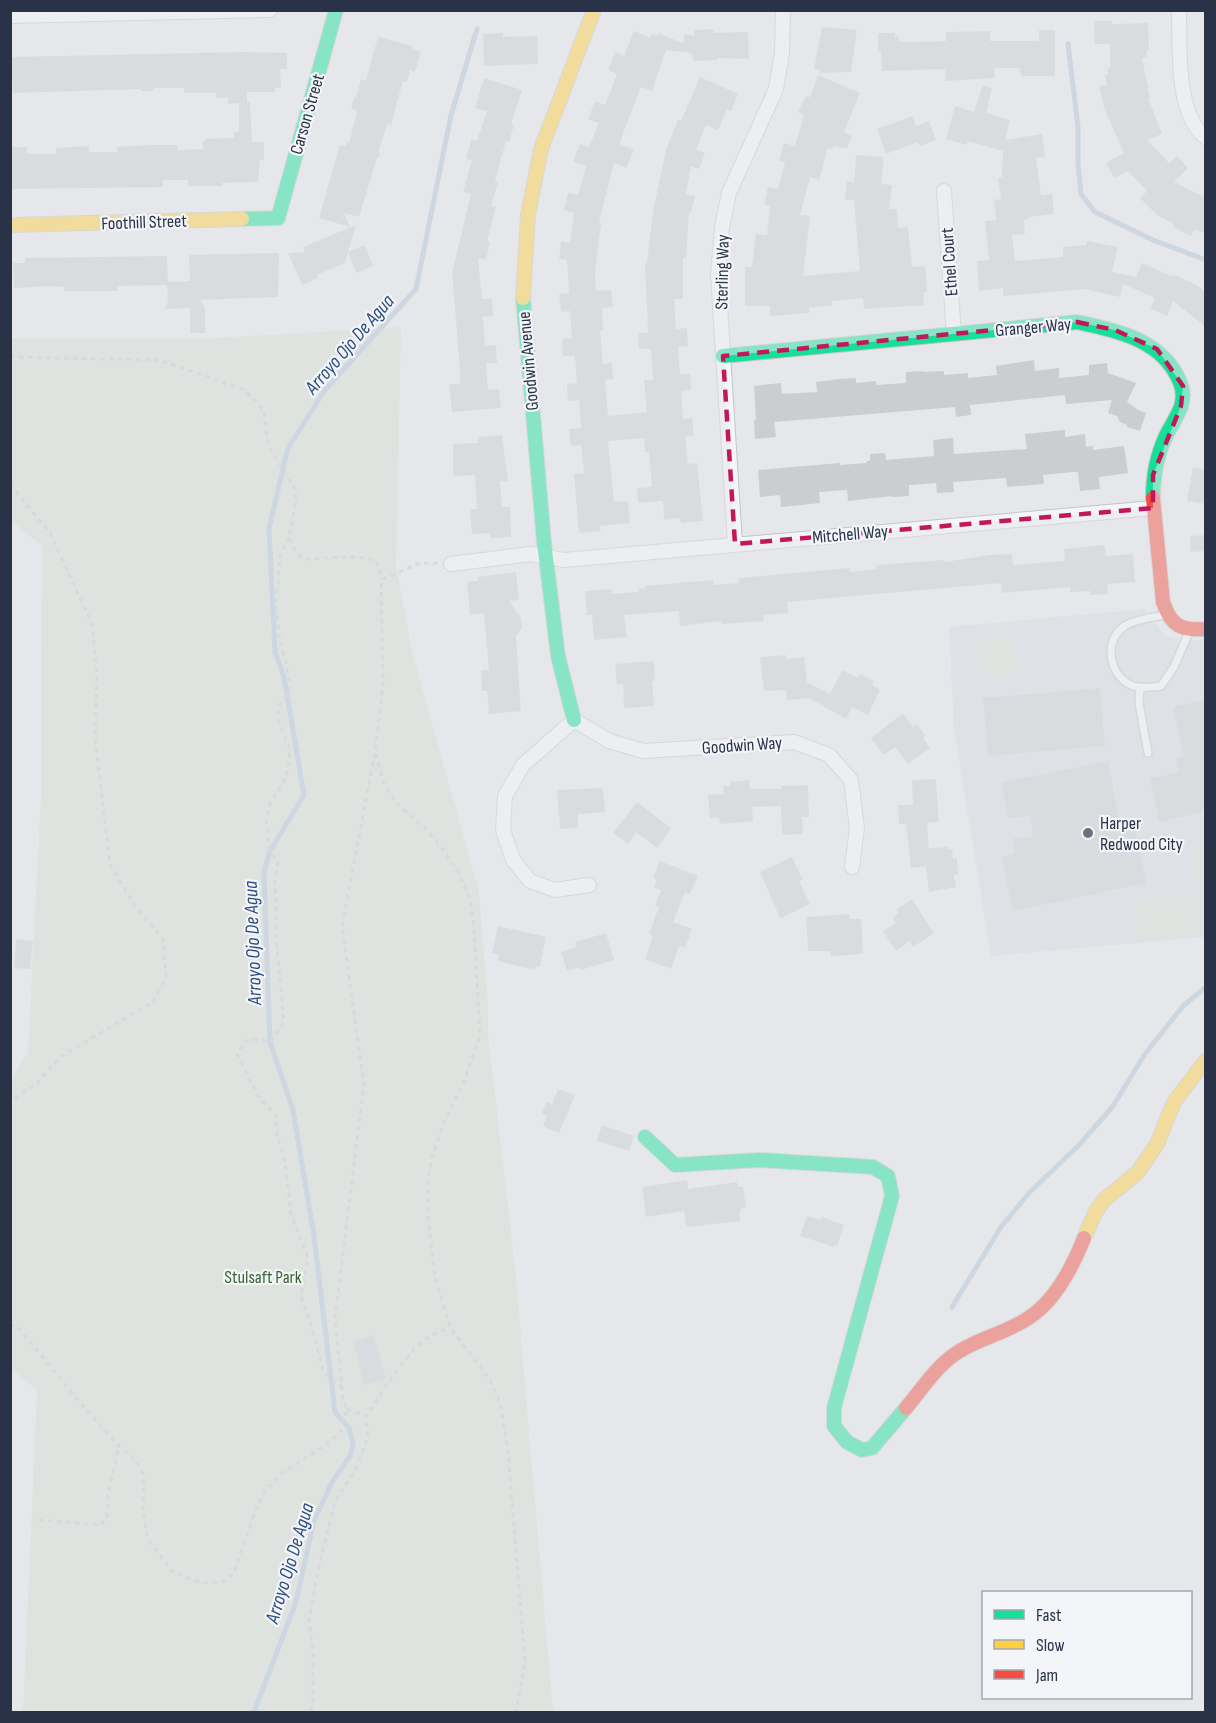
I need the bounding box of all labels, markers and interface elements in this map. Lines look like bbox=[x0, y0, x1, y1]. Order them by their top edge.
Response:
street label: Carson Street bbox=[286, 71, 329, 157]
street label: Foothill Street bbox=[101, 210, 188, 234]
street label: Ethel Court bbox=[937, 227, 962, 297]
street label: Sterling Way bbox=[711, 234, 734, 310]
water label: Arroyo Ojo De Agua bbox=[299, 290, 400, 400]
street label: Goodwin Avenue bbox=[514, 310, 543, 411]
street label: Granger Way bbox=[994, 314, 1072, 341]
street label: Mitchell Way bbox=[811, 521, 889, 548]
street label: Goodwin Way bbox=[701, 732, 783, 759]
place label: Harper Redwood City bbox=[1100, 813, 1183, 855]
marker: Harper Redwood City bbox=[1081, 826, 1095, 840]
water label: Arroyo Ojo De Agua bbox=[239, 880, 267, 1006]
park label: Stulsaft Park bbox=[224, 1267, 302, 1288]
water label: Arroyo Ojo De Agua bbox=[260, 1500, 320, 1627]
legend bbox=[982, 1591, 1192, 1699]
text: Fast bbox=[1036, 1605, 1062, 1626]
text: Slow bbox=[1036, 1635, 1065, 1656]
text: Jam bbox=[1035, 1665, 1058, 1686]

